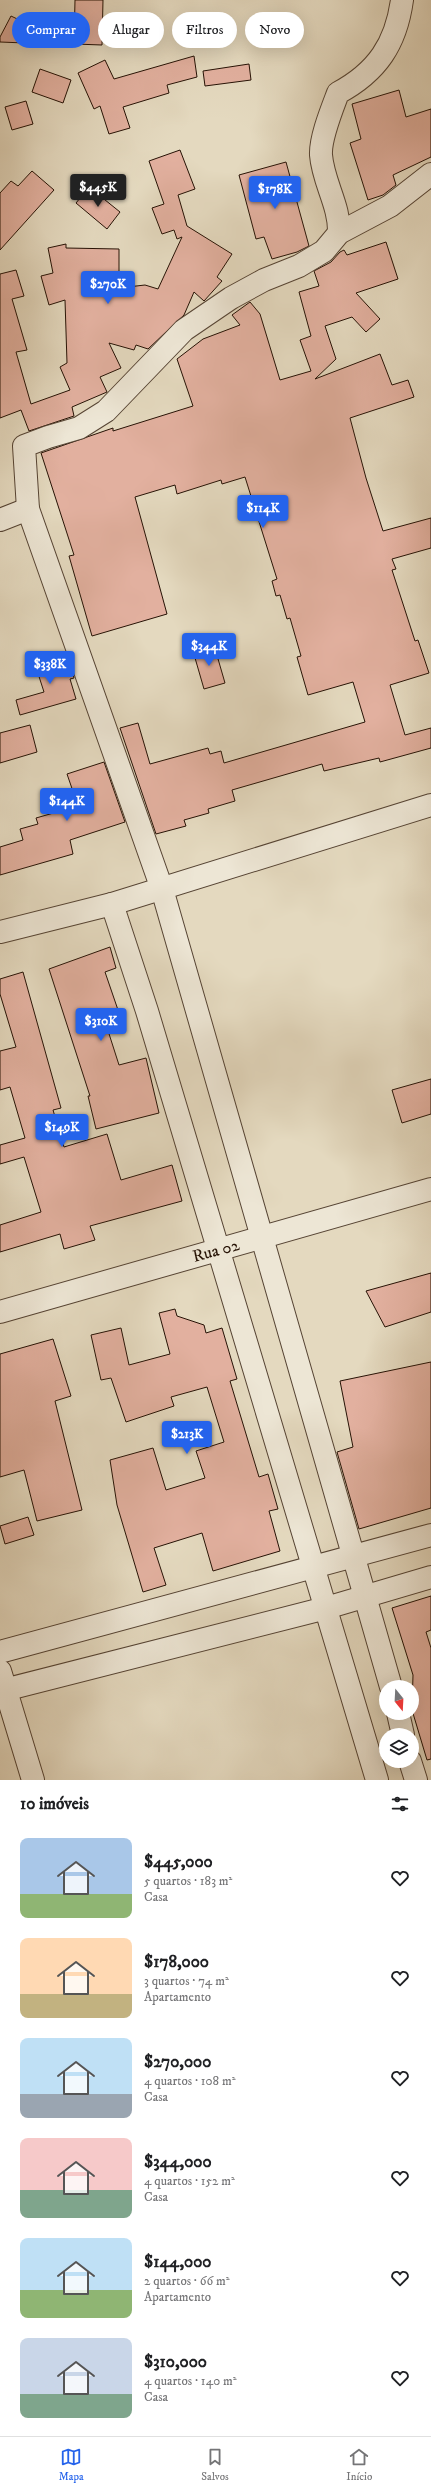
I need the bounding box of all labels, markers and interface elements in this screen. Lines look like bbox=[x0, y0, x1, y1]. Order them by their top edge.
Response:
chip: Comprar bbox=[12, 12, 90, 48]
chip: Alugar bbox=[98, 12, 164, 48]
chip: Filtros bbox=[172, 12, 237, 48]
chip: Novo bbox=[245, 12, 304, 48]
pin: $445K bbox=[70, 174, 126, 208]
pin: $178K bbox=[247, 176, 303, 210]
text: $445K bbox=[79, 179, 117, 195]
text: $178K bbox=[258, 181, 292, 197]
pin: $270K bbox=[80, 271, 136, 305]
text: $270K bbox=[90, 276, 126, 292]
pin: $114K bbox=[235, 495, 291, 529]
text: $114K bbox=[246, 500, 280, 516]
pin: $344K bbox=[181, 633, 237, 667]
text: $344K bbox=[191, 638, 227, 654]
pin: $338K bbox=[22, 651, 78, 685]
text: $338K bbox=[34, 656, 66, 672]
pin: $144K bbox=[39, 788, 95, 822]
text: $144K bbox=[49, 793, 85, 809]
pin: $310K bbox=[73, 1008, 129, 1042]
text: $310K bbox=[85, 1013, 117, 1029]
pin: $149K bbox=[34, 1114, 90, 1148]
text: $149K bbox=[45, 1119, 79, 1135]
street label: Rua 02 bbox=[190, 1234, 243, 1268]
pin: $213K bbox=[159, 1421, 215, 1455]
text: $213K bbox=[171, 1426, 203, 1442]
north arrow bbox=[379, 1680, 419, 1720]
map controls bbox=[379, 1680, 419, 1768]
button: layers bbox=[379, 1728, 419, 1768]
text: 10 imóveis bbox=[20, 1793, 89, 1815]
icon: filters bbox=[389, 1793, 411, 1815]
text: $445,000 bbox=[144, 1851, 213, 1873]
icon: home bbox=[52, 1854, 100, 1902]
icon: heart bbox=[389, 1867, 411, 1889]
text: 5 quartos · 183 m² bbox=[144, 1873, 232, 1889]
text: Casa bbox=[144, 1889, 168, 1905]
text: $178,000 bbox=[144, 1951, 209, 1973]
icon: home bbox=[52, 1954, 100, 2002]
icon: heart bbox=[389, 1967, 411, 1989]
text: 3 quartos · 74 m² bbox=[144, 1973, 229, 1989]
text: Apartamento bbox=[144, 1989, 211, 2005]
text: $270,000 bbox=[144, 2051, 211, 2073]
icon: home bbox=[52, 2054, 100, 2102]
icon: heart bbox=[389, 2067, 411, 2089]
text: 4 quartos · 108 m² bbox=[144, 2073, 235, 2089]
text: Casa bbox=[144, 2089, 168, 2105]
text: $344,000 bbox=[144, 2151, 212, 2173]
icon: home bbox=[52, 2154, 100, 2202]
icon: heart bbox=[389, 2167, 411, 2189]
text: 4 quartos · 152 m² bbox=[144, 2173, 235, 2189]
text: Casa bbox=[144, 2189, 168, 2205]
text: $144,000 bbox=[144, 2251, 212, 2273]
icon: home bbox=[52, 2254, 100, 2302]
icon: heart bbox=[389, 2267, 411, 2289]
text: 2 quartos · 66 m² bbox=[144, 2273, 230, 2289]
text: Apartamento bbox=[144, 2289, 211, 2305]
text: $310,000 bbox=[144, 2351, 207, 2373]
icon: home bbox=[52, 2354, 100, 2402]
icon: heart bbox=[389, 2367, 411, 2389]
text: 4 quartos · 140 m² bbox=[144, 2373, 237, 2389]
text: Casa bbox=[144, 2389, 168, 2405]
tab: Mapa bbox=[59, 2446, 84, 2484]
tab: Salvos bbox=[201, 2446, 229, 2484]
tab: Início bbox=[346, 2446, 372, 2484]

